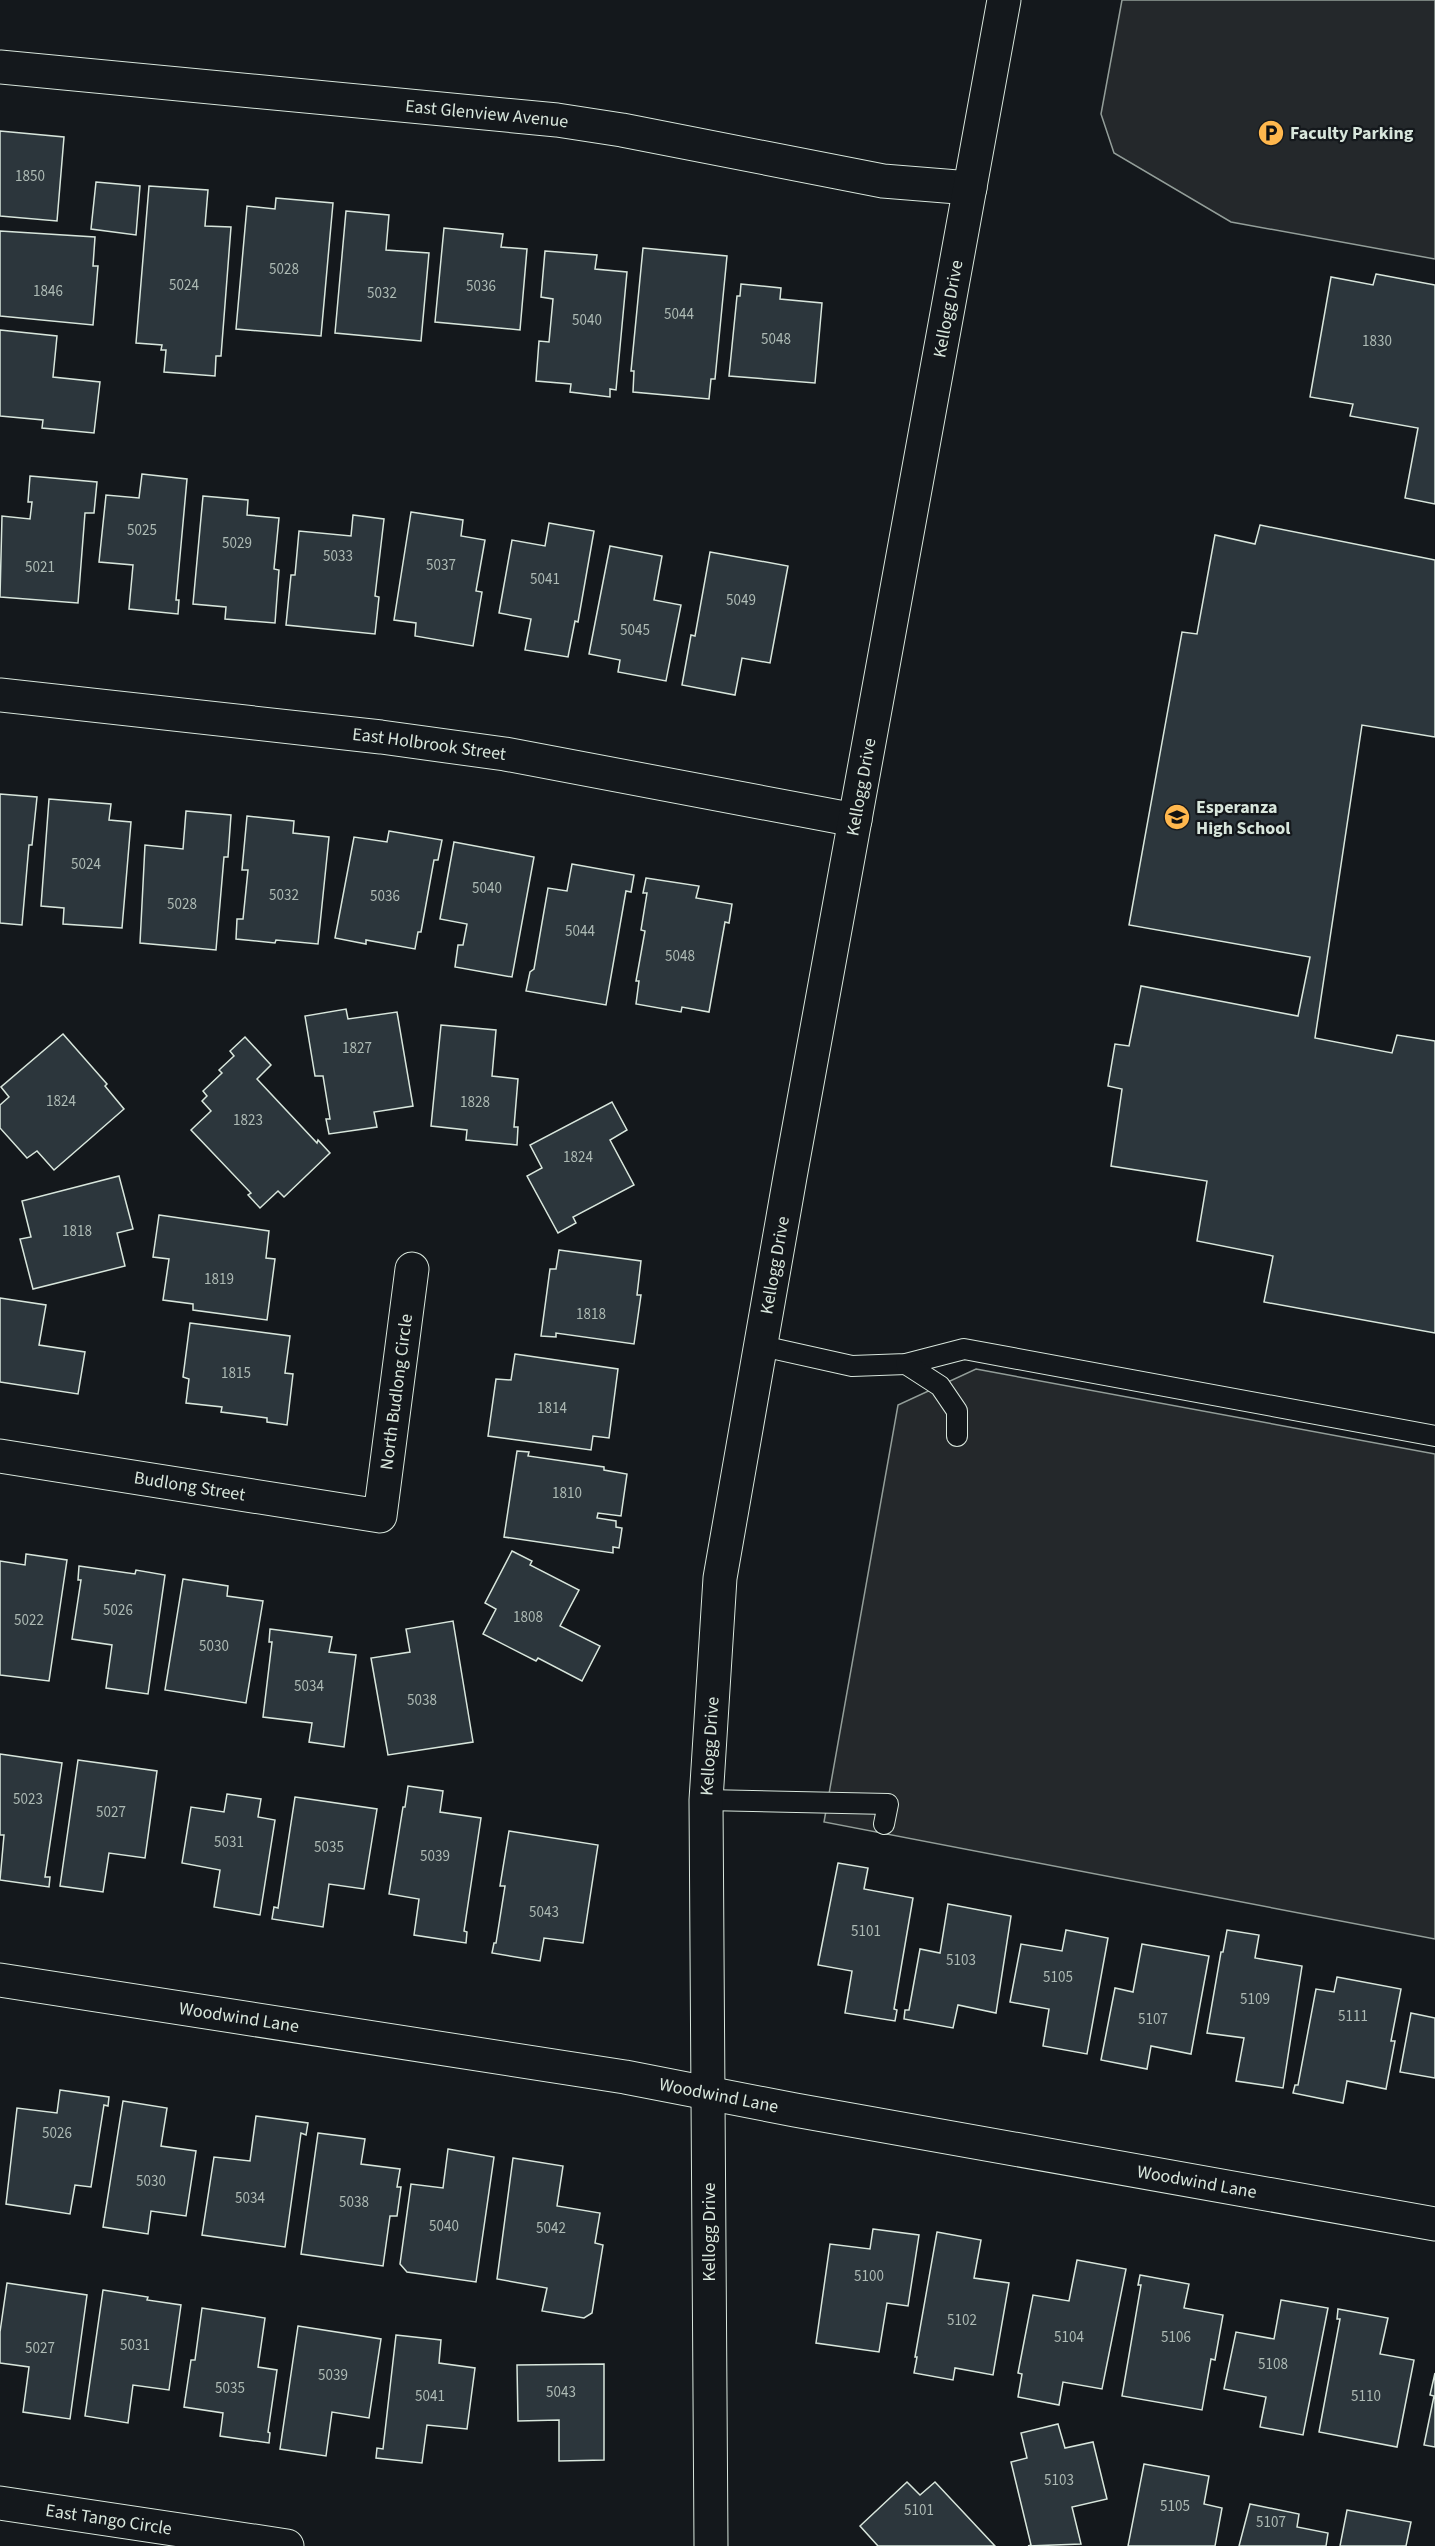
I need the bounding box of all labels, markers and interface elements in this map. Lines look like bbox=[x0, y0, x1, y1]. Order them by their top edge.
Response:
street label: East Glenview Avenue bbox=[404, 93, 570, 134]
parking icon: Faculty Parking bbox=[1256, 118, 1286, 148]
place label: Faculty Parking bbox=[1290, 121, 1414, 146]
house number: 1850 bbox=[15, 166, 45, 187]
street label: Kellogg Drive bbox=[927, 258, 969, 360]
house number: 5028 bbox=[269, 259, 299, 280]
house number: 5024 bbox=[169, 275, 199, 296]
house number: 5036 bbox=[466, 276, 496, 297]
house number: 1846 bbox=[33, 281, 63, 302]
house number: 5032 bbox=[367, 283, 397, 304]
house number: 5044 bbox=[664, 304, 694, 325]
house number: 5040 bbox=[572, 310, 602, 331]
house number: 5048 bbox=[761, 329, 791, 350]
house number: 1830 bbox=[1362, 331, 1392, 352]
house number: 5025 bbox=[127, 520, 157, 541]
house number: 5029 bbox=[222, 533, 252, 554]
house number: 5033 bbox=[323, 546, 353, 567]
house number: 5037 bbox=[426, 555, 456, 576]
house number: 5021 bbox=[25, 557, 55, 578]
house number: 5041 bbox=[530, 569, 560, 590]
house number: 5049 bbox=[726, 590, 756, 611]
house number: 5045 bbox=[620, 620, 650, 641]
street label: East Holbrook Street bbox=[351, 721, 508, 767]
street label: Kellogg Drive bbox=[840, 736, 882, 838]
place label: Esperanza High School bbox=[1196, 795, 1290, 841]
school or university icon: Esperanza High School bbox=[1162, 802, 1192, 832]
house number: 5024 bbox=[71, 854, 101, 875]
house number: 5040 bbox=[472, 878, 502, 899]
house number: 5032 bbox=[269, 885, 299, 906]
house number: 5036 bbox=[370, 886, 400, 907]
house number: 5028 bbox=[167, 894, 197, 915]
house number: 5044 bbox=[565, 921, 595, 942]
house number: 5048 bbox=[665, 946, 695, 967]
house number: 1827 bbox=[342, 1038, 372, 1059]
house number: 1824 bbox=[46, 1091, 76, 1112]
house number: 1828 bbox=[460, 1092, 490, 1113]
house number: 1823 bbox=[233, 1110, 263, 1131]
house number: 1824 bbox=[563, 1147, 593, 1168]
street label: Kellogg Drive bbox=[754, 1214, 795, 1316]
house number: 1818 bbox=[62, 1221, 92, 1242]
house number: 1819 bbox=[204, 1269, 234, 1290]
house number: 1818 bbox=[576, 1304, 606, 1325]
street label: North Budlong Circle bbox=[374, 1312, 419, 1471]
house number: 1815 bbox=[221, 1363, 251, 1384]
house number: 1814 bbox=[537, 1398, 567, 1419]
street label: Budlong Street bbox=[132, 1465, 247, 1507]
house number: 1810 bbox=[552, 1483, 582, 1504]
house number: 5026 bbox=[103, 1600, 133, 1621]
house number: 1808 bbox=[513, 1607, 543, 1628]
house number: 5022 bbox=[14, 1610, 44, 1631]
house number: 5030 bbox=[199, 1636, 229, 1657]
house number: 5034 bbox=[294, 1676, 324, 1697]
house number: 5038 bbox=[407, 1690, 437, 1711]
street label: Kellogg Drive bbox=[694, 1696, 725, 1796]
house number: 5023 bbox=[13, 1789, 43, 1810]
house number: 5027 bbox=[96, 1802, 126, 1823]
house number: 5031 bbox=[214, 1832, 244, 1853]
house number: 5035 bbox=[314, 1837, 344, 1858]
house number: 5039 bbox=[420, 1846, 450, 1867]
house number: 5043 bbox=[529, 1902, 559, 1923]
house number: 5101 bbox=[851, 1921, 881, 1942]
house number: 5103 bbox=[946, 1950, 976, 1971]
house number: 5105 bbox=[1043, 1967, 1073, 1988]
house number: 5109 bbox=[1240, 1989, 1270, 2010]
street label: Woodwind Lane bbox=[177, 1995, 301, 2039]
house number: 5111 bbox=[1338, 2006, 1368, 2027]
house number: 5107 bbox=[1138, 2009, 1168, 2030]
street label: Woodwind Lane bbox=[657, 2071, 781, 2119]
house number: 5026 bbox=[42, 2123, 72, 2144]
street label: Woodwind Lane bbox=[1135, 2159, 1259, 2205]
house number: 5030 bbox=[136, 2171, 166, 2192]
street label: Kellogg Drive bbox=[697, 2182, 722, 2281]
house number: 5034 bbox=[235, 2188, 265, 2209]
house number: 5038 bbox=[339, 2192, 369, 2213]
house number: 5040 bbox=[429, 2216, 459, 2237]
house number: 5042 bbox=[536, 2218, 566, 2239]
house number: 5100 bbox=[854, 2266, 884, 2287]
house number: 5102 bbox=[947, 2310, 977, 2331]
house number: 5104 bbox=[1054, 2327, 1084, 2348]
house number: 5106 bbox=[1161, 2327, 1191, 2348]
house number: 5031 bbox=[120, 2335, 150, 2356]
house number: 5027 bbox=[25, 2338, 55, 2359]
house number: 5108 bbox=[1258, 2354, 1288, 2375]
house number: 5039 bbox=[318, 2365, 348, 2386]
house number: 5035 bbox=[215, 2378, 245, 2399]
house number: 5043 bbox=[546, 2382, 576, 2403]
house number: 5041 bbox=[415, 2386, 445, 2407]
house number: 5110 bbox=[1351, 2386, 1381, 2407]
house number: 5103 bbox=[1044, 2470, 1074, 2491]
house number: 5105 bbox=[1160, 2496, 1190, 2517]
street label: East Tango Circle bbox=[44, 2497, 174, 2541]
house number: 5101 bbox=[904, 2500, 934, 2521]
house number: 5107 bbox=[1256, 2512, 1286, 2533]

